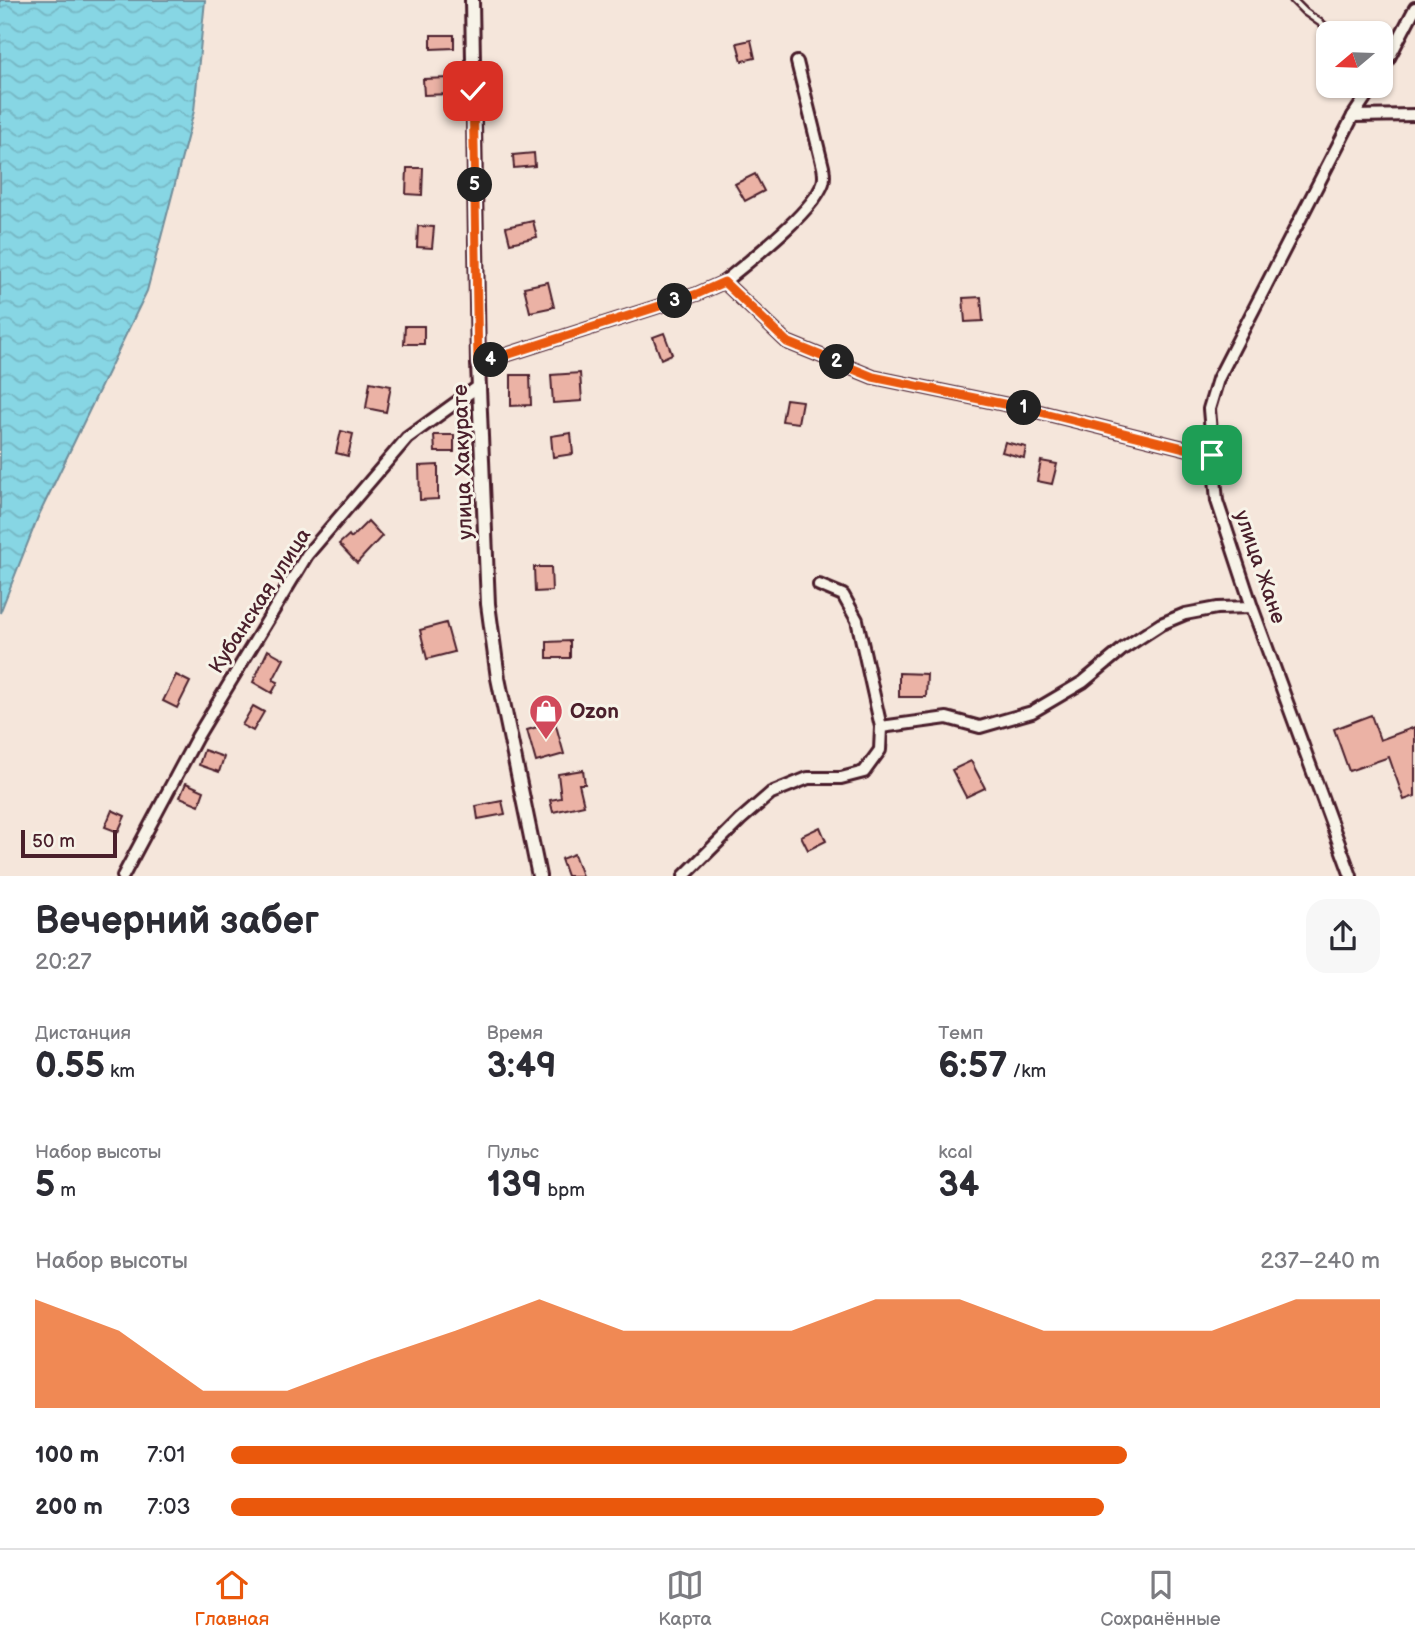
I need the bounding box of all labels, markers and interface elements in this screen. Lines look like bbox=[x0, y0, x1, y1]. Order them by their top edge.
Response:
north arrow bbox=[1316, 21, 1393, 98]
map controls bbox=[1316, 21, 1393, 98]
pin bbox=[443, 61, 503, 121]
icon: check bbox=[454, 72, 492, 110]
pin: 5 bbox=[458, 168, 492, 202]
text: 5 bbox=[469, 173, 480, 196]
pin: 3 bbox=[658, 284, 692, 318]
text: 3 bbox=[669, 289, 680, 312]
pin: 4 bbox=[474, 342, 508, 378]
pin: 2 bbox=[820, 344, 854, 380]
text: 4 bbox=[485, 348, 496, 371]
text: 2 bbox=[831, 350, 842, 373]
street label: улица Хакурате bbox=[448, 384, 478, 540]
pin: 1 bbox=[1006, 390, 1042, 426]
text: 1 bbox=[1020, 396, 1028, 419]
pin bbox=[1182, 425, 1242, 485]
icon: arrive bbox=[1193, 436, 1231, 474]
street label: улица Жане bbox=[1229, 507, 1291, 627]
street label: Кубанская улица bbox=[204, 523, 317, 678]
shop icon: Ozon bbox=[527, 692, 565, 741]
place label: Ozon bbox=[570, 699, 619, 724]
scale bar bbox=[21, 827, 117, 859]
text: 50 m bbox=[32, 830, 75, 853]
text: Вечерний забег bbox=[35, 899, 319, 944]
button: share bbox=[1306, 899, 1380, 973]
text: 20:27 bbox=[35, 948, 92, 976]
text: Дистанция bbox=[35, 1022, 131, 1045]
text: Время bbox=[487, 1022, 543, 1045]
text: Темп bbox=[938, 1022, 983, 1045]
text: 0.55 bbox=[35, 1045, 105, 1088]
text: 3:49 bbox=[487, 1045, 557, 1088]
text: 6:57 bbox=[938, 1045, 1007, 1088]
text: km bbox=[105, 1060, 135, 1083]
text: /km bbox=[1007, 1060, 1046, 1083]
text: Набор высоты bbox=[35, 1141, 161, 1164]
text: Пульс bbox=[487, 1141, 539, 1164]
text: kcal bbox=[938, 1141, 972, 1164]
text: 5 bbox=[35, 1164, 55, 1207]
text: 139 bbox=[487, 1164, 542, 1207]
text: 34 bbox=[938, 1164, 979, 1207]
text: m bbox=[55, 1179, 76, 1202]
text: bpm bbox=[542, 1179, 585, 1202]
text: Набор высоты bbox=[35, 1247, 188, 1275]
text: 237–240 m bbox=[1260, 1247, 1380, 1275]
text: 100 m bbox=[35, 1441, 99, 1469]
text: 7:01 bbox=[147, 1441, 185, 1469]
text: 200 m bbox=[35, 1493, 103, 1521]
text: 7:03 bbox=[147, 1493, 191, 1521]
tab: Главная bbox=[194, 1566, 269, 1631]
tab: Карта bbox=[658, 1566, 712, 1631]
tab: Сохранённые bbox=[1101, 1566, 1221, 1631]

